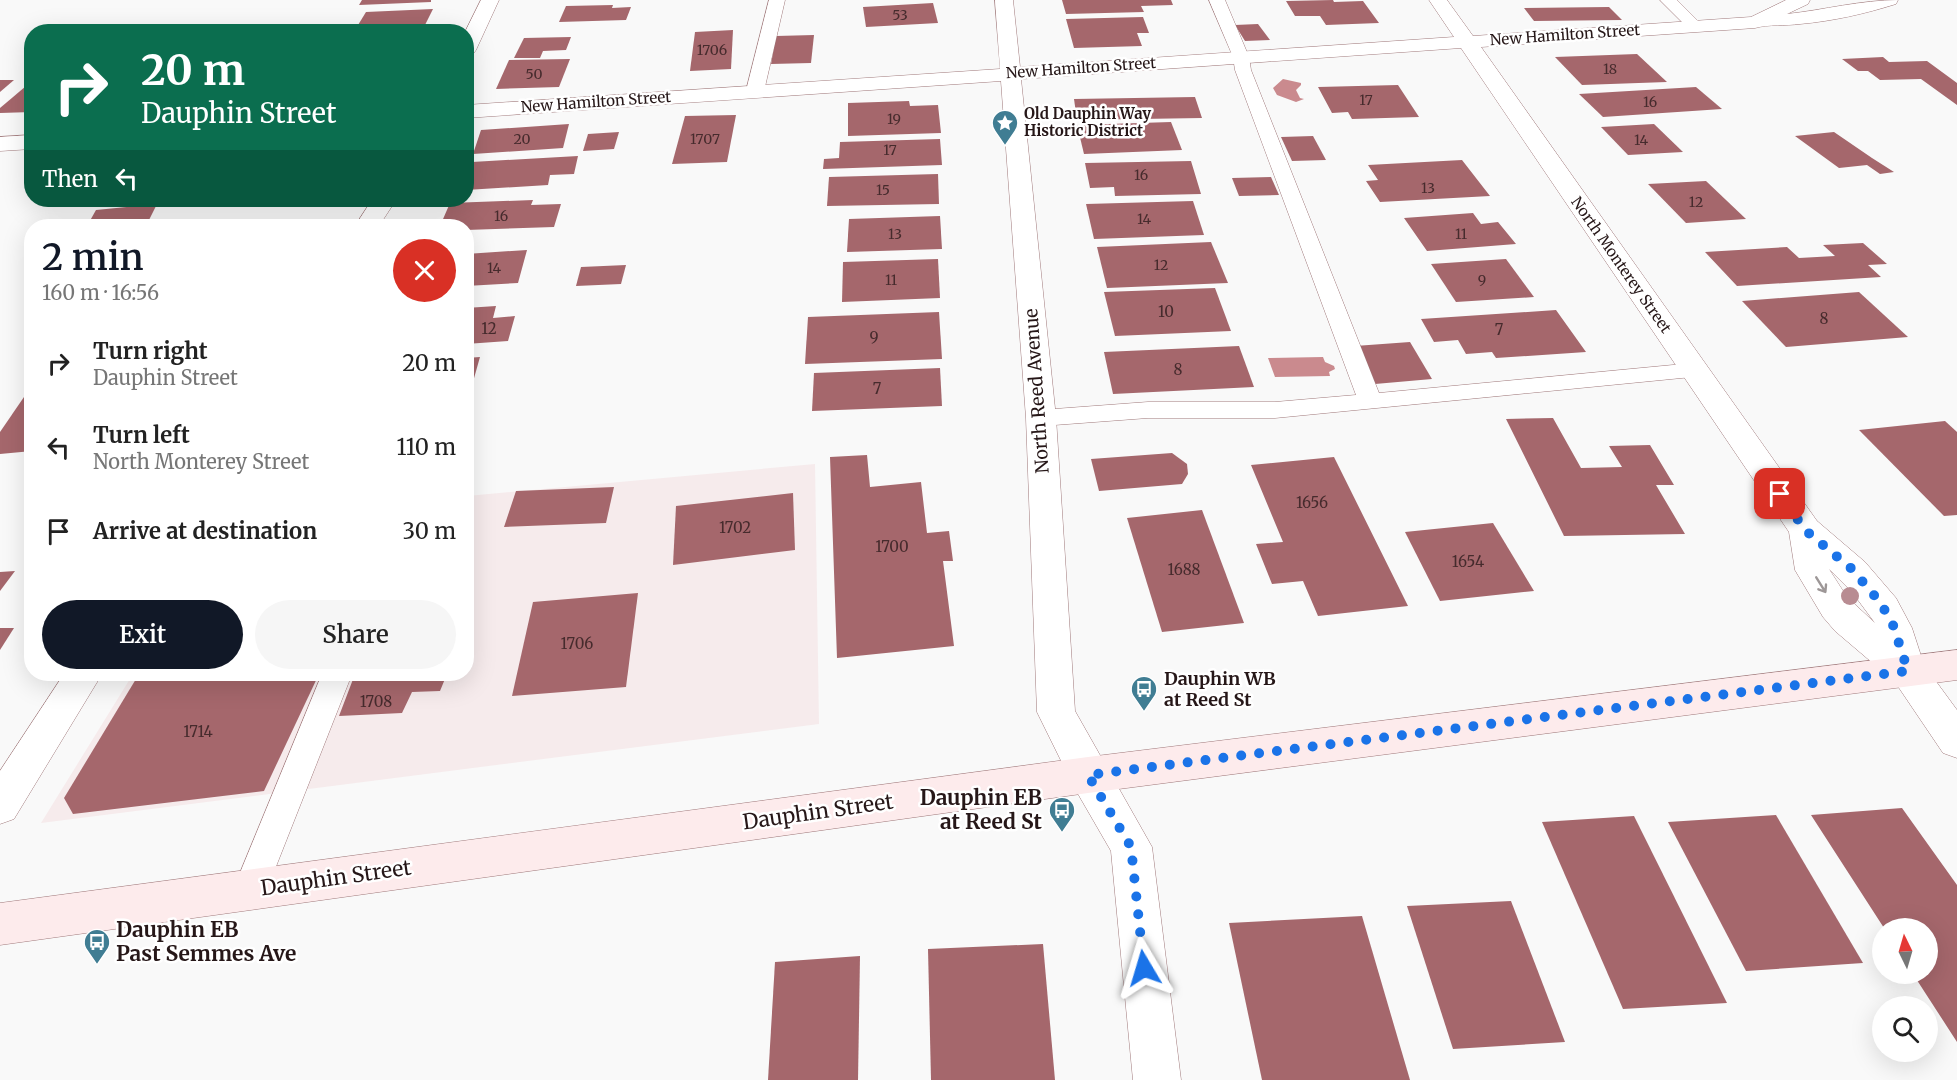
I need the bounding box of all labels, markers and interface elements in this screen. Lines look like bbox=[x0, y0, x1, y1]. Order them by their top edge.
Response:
house number: 53 bbox=[892, 6, 908, 24]
street label: New Hamilton Street bbox=[1489, 20, 1641, 49]
house number: 1706 bbox=[697, 41, 727, 59]
text: 20 m bbox=[141, 44, 245, 96]
icon: right bbox=[42, 48, 120, 126]
street label: New Hamilton Street bbox=[1005, 53, 1157, 82]
house number: 18 bbox=[1603, 60, 1617, 78]
house number: 50 bbox=[526, 65, 542, 83]
street label: New Hamilton Street bbox=[520, 87, 672, 116]
house number: 17 bbox=[1359, 91, 1373, 109]
house number: 16 bbox=[1643, 93, 1657, 111]
text: Dauphin Street bbox=[141, 96, 336, 130]
place label: Old Dauphin Way Historic District bbox=[1024, 104, 1151, 140]
place icon: Old Dauphin Way Historic District bbox=[990, 108, 1020, 146]
house number: 19 bbox=[887, 110, 901, 128]
house number: 20 bbox=[513, 130, 531, 148]
house number: 1707 bbox=[690, 130, 720, 148]
house number: 14 bbox=[1634, 131, 1648, 149]
house number: 17 bbox=[883, 141, 897, 159]
icon: left bbox=[110, 162, 143, 195]
text: Then bbox=[42, 165, 98, 193]
house number: 16 bbox=[1134, 166, 1148, 184]
house number: 13 bbox=[1421, 179, 1435, 197]
house number: 15 bbox=[876, 181, 890, 199]
street label: North Monterey Street bbox=[1567, 193, 1676, 337]
house number: 12 bbox=[1689, 193, 1703, 211]
house number: 16 bbox=[494, 207, 508, 225]
house number: 14 bbox=[1137, 210, 1151, 228]
house number: 13 bbox=[888, 225, 902, 243]
house number: 11 bbox=[1455, 225, 1467, 243]
text: 2 min bbox=[42, 235, 144, 280]
button: close bbox=[393, 239, 456, 302]
house number: 12 bbox=[1154, 256, 1168, 274]
house number: 14 bbox=[487, 259, 501, 277]
house number: 11 bbox=[885, 271, 897, 289]
house number: 9 bbox=[1478, 271, 1486, 289]
text: 160 m · 16:56 bbox=[42, 280, 159, 305]
house number: 10 bbox=[1158, 302, 1174, 321]
street label: North Reed Avenue bbox=[1019, 308, 1054, 474]
house number: 8 bbox=[1820, 309, 1829, 328]
house number: 12 bbox=[481, 319, 497, 338]
house number: 7 bbox=[1495, 320, 1504, 339]
house number: 9 bbox=[869, 328, 879, 347]
text: Turn right bbox=[93, 337, 207, 365]
icon: right bbox=[42, 347, 75, 380]
text: 20 m bbox=[402, 349, 456, 377]
house number: 8 bbox=[1174, 360, 1183, 379]
text: Dauphin Street bbox=[93, 365, 238, 390]
house number: 7 bbox=[873, 379, 882, 398]
text: Turn left bbox=[93, 421, 190, 449]
icon: left bbox=[42, 431, 75, 464]
text: 110 m bbox=[397, 433, 456, 461]
text: North Monterey Street bbox=[93, 449, 309, 474]
pin bbox=[1754, 468, 1805, 519]
icon: arrive bbox=[1763, 477, 1796, 510]
house number: 1656 bbox=[1296, 493, 1328, 512]
icon: arrive bbox=[42, 515, 75, 548]
text: Arrive at destination bbox=[93, 517, 317, 545]
text: 30 m bbox=[402, 517, 456, 545]
house number: 1702 bbox=[719, 518, 751, 537]
house number: 1700 bbox=[875, 537, 909, 556]
house number: 1654 bbox=[1452, 552, 1484, 571]
house number: 1688 bbox=[1167, 560, 1201, 579]
one-way arrow bbox=[1815, 576, 1827, 593]
button: Exit bbox=[42, 600, 243, 669]
button: Share bbox=[255, 600, 456, 669]
house number: 1706 bbox=[561, 634, 593, 653]
place label: Dauphin WB at Reed St bbox=[1164, 667, 1276, 711]
bus stop icon: Dauphin WB at Reed St bbox=[1129, 674, 1159, 712]
house number: 1708 bbox=[360, 692, 392, 711]
house number: 1714 bbox=[183, 722, 213, 741]
place label: Dauphin EB at Reed St bbox=[920, 784, 1043, 835]
street label: Dauphin Street bbox=[741, 788, 895, 835]
bus stop icon: Dauphin EB at Reed St bbox=[1047, 795, 1077, 833]
street label: Dauphin Street bbox=[259, 854, 413, 901]
place label: Dauphin EB Past Semmes Ave bbox=[116, 916, 296, 967]
north arrow bbox=[1872, 918, 1938, 984]
map controls bbox=[1872, 918, 1938, 1062]
bus stop icon: Dauphin EB Past Semmes Ave bbox=[82, 927, 112, 965]
position arrow bbox=[1112, 936, 1176, 1000]
button: search bbox=[1872, 996, 1938, 1062]

